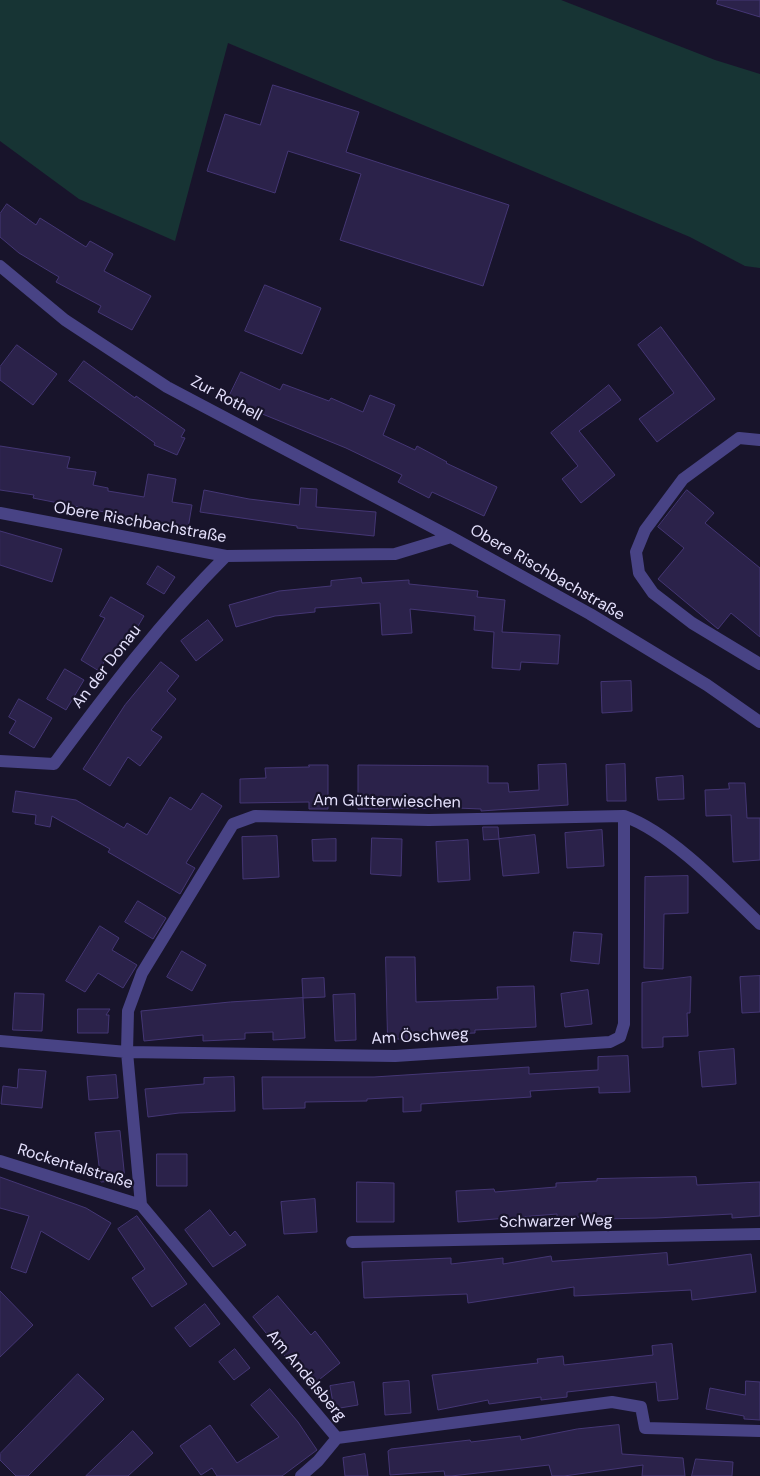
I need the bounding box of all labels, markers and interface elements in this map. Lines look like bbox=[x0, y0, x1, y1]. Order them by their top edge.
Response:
street label: Zur Rothell bbox=[187, 372, 265, 426]
street label: Obere Rischbachstraße bbox=[52, 498, 228, 548]
street label: Obere Rischbachstraße bbox=[466, 521, 628, 625]
street label: An der Donau bbox=[68, 621, 146, 713]
street label: Am Gütterwieschen bbox=[313, 791, 461, 813]
street label: Am Öschweg bbox=[371, 1025, 469, 1049]
street label: Rockentalstraße bbox=[15, 1140, 135, 1194]
street label: Schwarzer Weg bbox=[499, 1211, 613, 1233]
street label: Am Andelsberg bbox=[262, 1326, 350, 1426]

